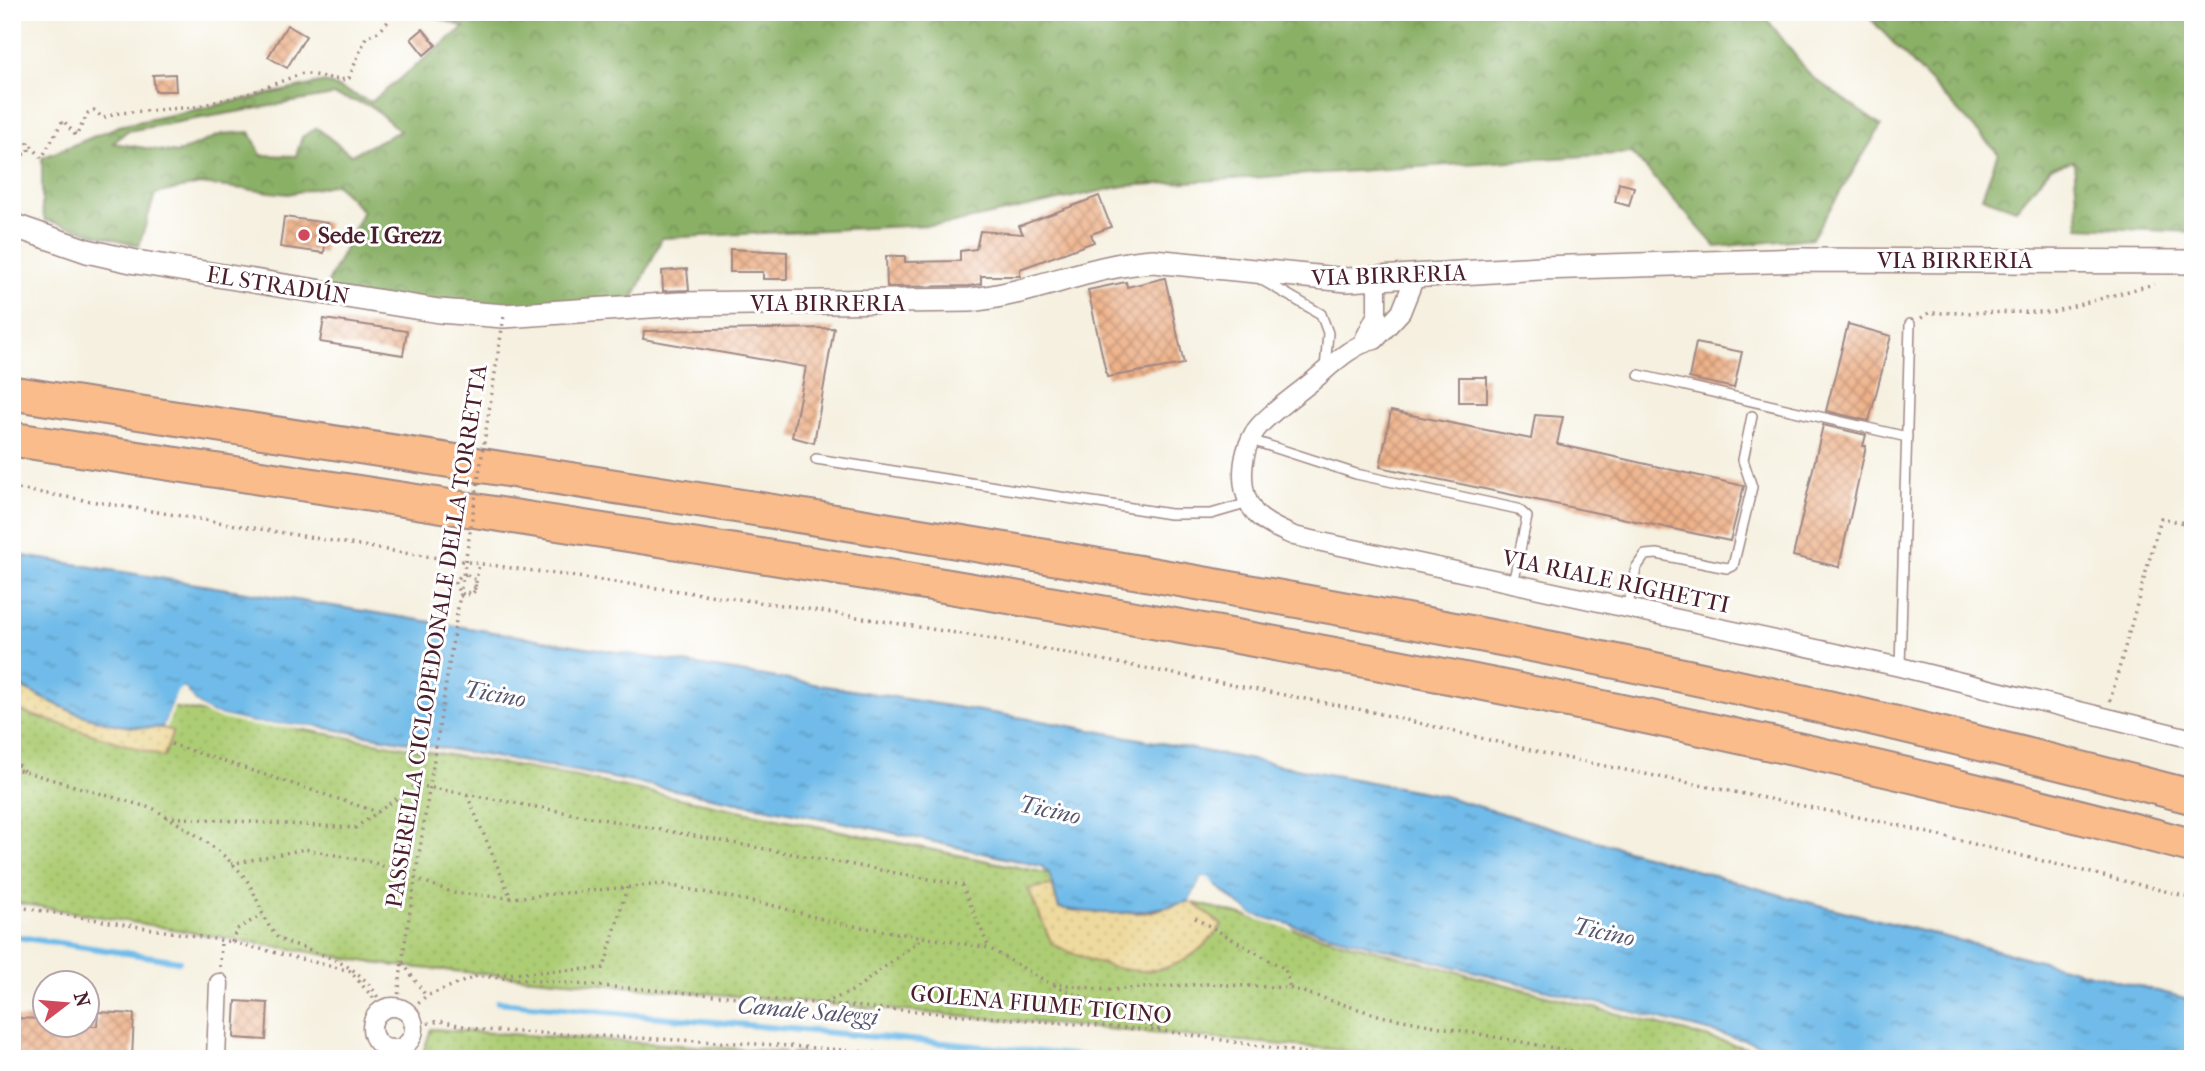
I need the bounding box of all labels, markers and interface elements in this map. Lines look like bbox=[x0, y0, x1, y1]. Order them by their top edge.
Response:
place label: Sede I Grezz bbox=[318, 222, 442, 249]
marker: Sede I Grezz bbox=[296, 227, 312, 243]
street label: VIA BIRRERIA bbox=[1876, 247, 2034, 274]
street label: VIA BIRRERIA bbox=[1310, 259, 1468, 292]
street label: EL STRADÚN bbox=[204, 261, 351, 310]
street label: VIA BIRRERIA bbox=[749, 290, 907, 317]
street label: PASSERELLA CICLOPEDONALE DELLA TORRETTA bbox=[380, 361, 493, 910]
street label: VIA RIALE RIGHETTI bbox=[1499, 544, 1732, 619]
water label: Ticino bbox=[462, 675, 528, 713]
water label: Ticino bbox=[1016, 790, 1084, 830]
water label: Ticino bbox=[1570, 912, 1638, 952]
north arrow bbox=[32, 970, 102, 1040]
street label: GOLENA FIUME TICINO bbox=[909, 980, 1173, 1029]
text: N bbox=[69, 990, 94, 1010]
water label: Canale Saleggi bbox=[736, 991, 882, 1031]

